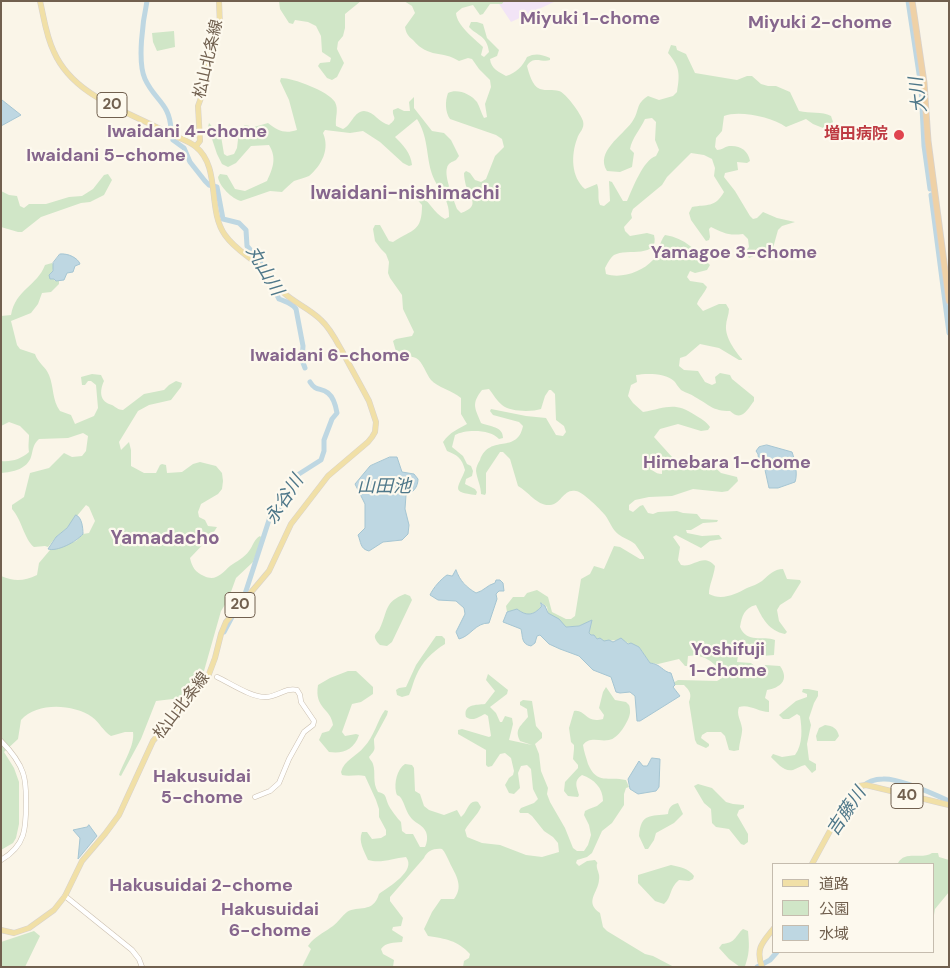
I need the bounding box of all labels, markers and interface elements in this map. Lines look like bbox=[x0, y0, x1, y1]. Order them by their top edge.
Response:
district label: Miyuki 1-chome bbox=[520, 8, 660, 30]
district label: Miyuki 2-chome bbox=[748, 12, 892, 34]
street label: 松山北条線 bbox=[191, 18, 227, 100]
water label: 大川 bbox=[906, 76, 932, 114]
road number: 20 bbox=[97, 92, 127, 118]
district label: Iwaidani 4-chome bbox=[107, 121, 267, 143]
place label: 増田病院 bbox=[824, 125, 888, 145]
marker: 増田病院 bbox=[892, 128, 906, 142]
district label: Iwaidani 5-chome bbox=[26, 145, 186, 167]
district label: Iwaidani-nishimachi bbox=[310, 183, 500, 205]
water label: 丸山川 bbox=[241, 242, 287, 300]
district label: Yamagoe 3-chome bbox=[651, 242, 817, 264]
district label: Iwaidani 6-chome bbox=[250, 345, 410, 367]
district label: Himebara 1-chome bbox=[643, 452, 811, 474]
water label: 永谷川 bbox=[261, 471, 309, 529]
water label: 山田池 bbox=[357, 476, 411, 498]
district label: Yamadacho bbox=[110, 528, 220, 550]
road number: 20 bbox=[225, 592, 255, 618]
district label: Yoshifuji 1-chome bbox=[689, 639, 767, 682]
street label: 松山北条線 bbox=[150, 669, 214, 743]
district label: Hakusuidai 5-chome bbox=[153, 766, 251, 809]
water label: 吉藤川 bbox=[823, 784, 871, 840]
road number: 40 bbox=[891, 784, 923, 808]
legend bbox=[772, 863, 935, 953]
text: 道路 bbox=[819, 874, 849, 894]
district label: Hakusuidai 2-chome bbox=[109, 875, 293, 897]
district label: Hakusuidai 6-chome bbox=[221, 899, 319, 942]
text: 公園 bbox=[819, 899, 849, 919]
text: 水域 bbox=[819, 924, 849, 944]

